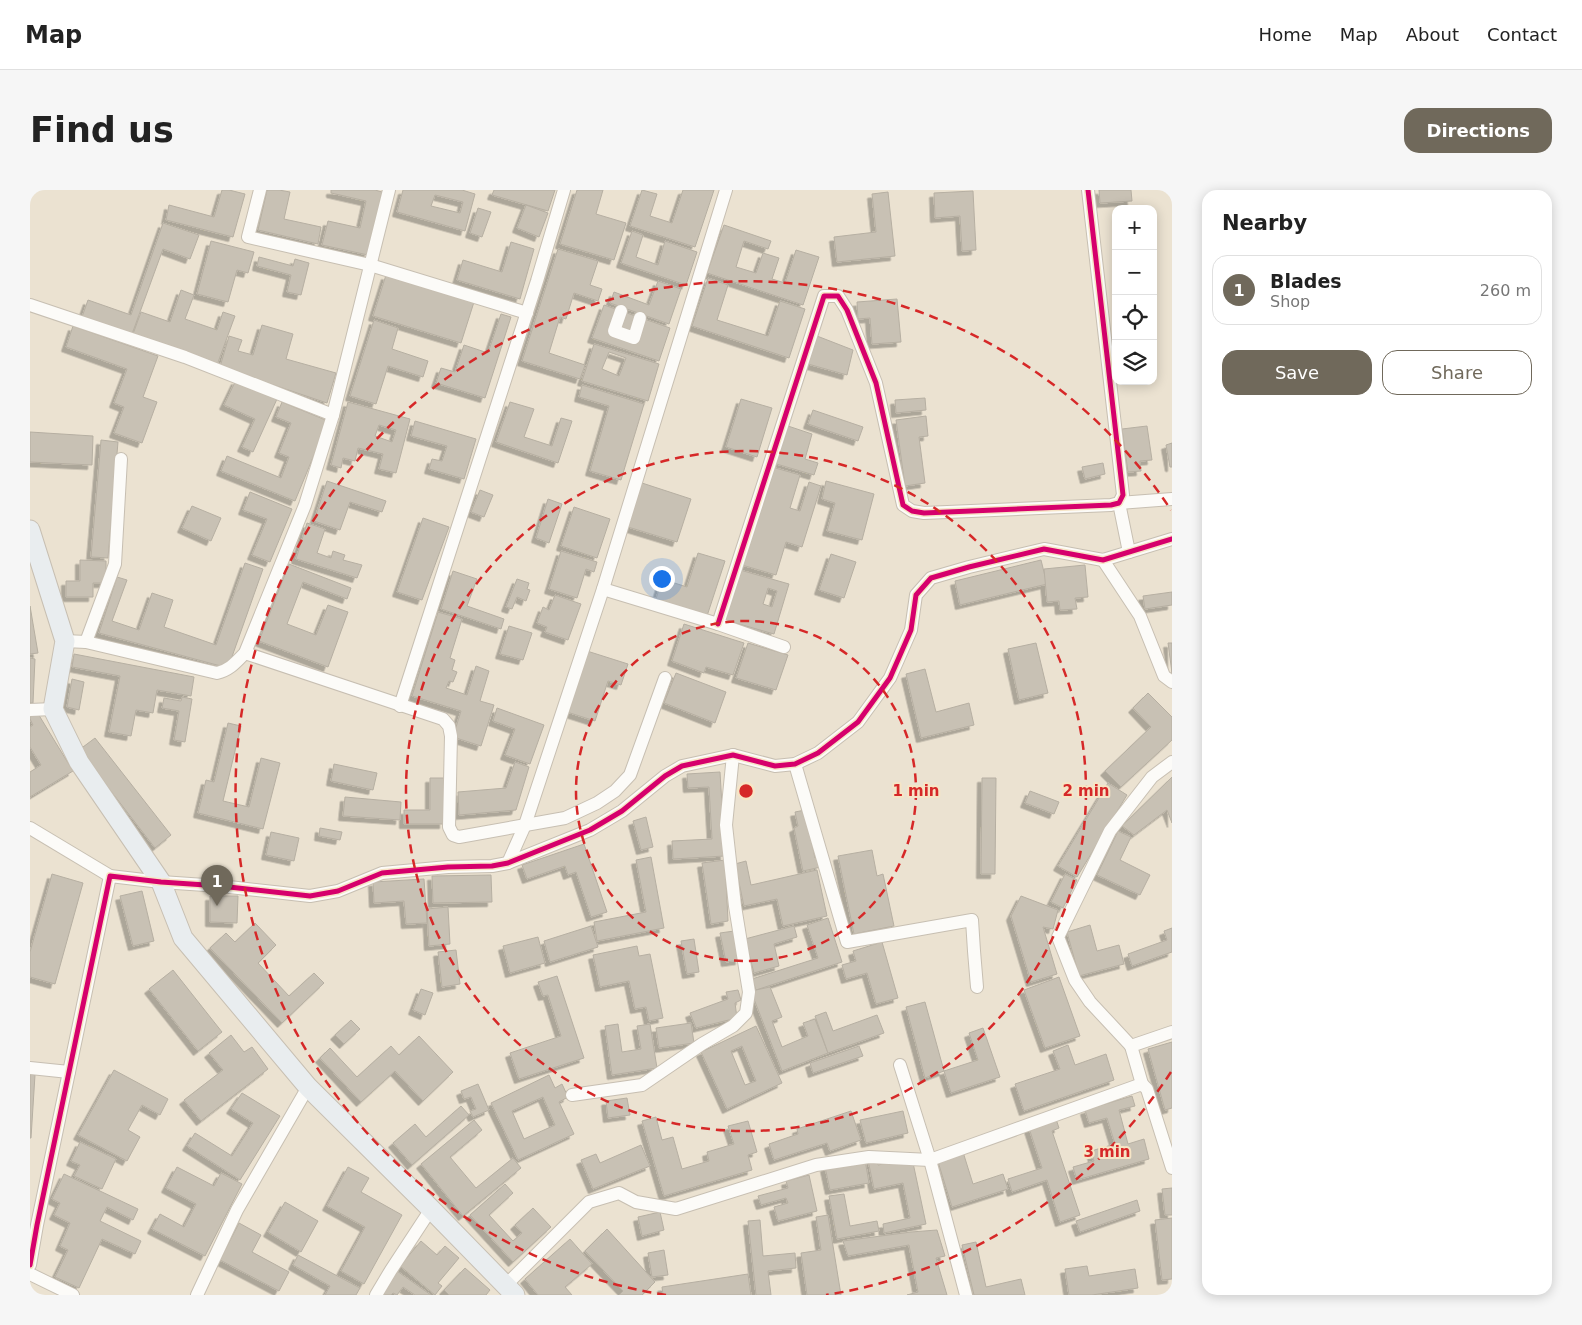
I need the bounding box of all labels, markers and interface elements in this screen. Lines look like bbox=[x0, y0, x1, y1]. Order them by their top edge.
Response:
text: Map bbox=[25, 21, 82, 49]
text: Home bbox=[1259, 24, 1312, 45]
text: Map bbox=[1340, 24, 1378, 45]
text: About bbox=[1406, 24, 1459, 45]
text: Contact bbox=[1487, 24, 1557, 45]
button: Directions bbox=[1404, 108, 1552, 153]
text: Find us bbox=[30, 110, 174, 150]
map controls bbox=[1112, 205, 1157, 385]
button: + bbox=[1112, 205, 1157, 250]
text: Nearby bbox=[1222, 211, 1307, 235]
button: − bbox=[1112, 250, 1157, 295]
text: Blades bbox=[1270, 270, 1342, 292]
text: 1 bbox=[1233, 281, 1245, 300]
text: 260 m bbox=[1480, 281, 1531, 300]
text: Shop bbox=[1270, 292, 1310, 311]
button: locate bbox=[1112, 295, 1157, 340]
button: layers bbox=[1112, 340, 1157, 385]
button: Save bbox=[1222, 350, 1372, 395]
button: Share bbox=[1382, 350, 1532, 395]
your location bbox=[649, 566, 675, 592]
centre of rings bbox=[737, 782, 755, 800]
text: 1 min bbox=[892, 782, 940, 800]
text: 2 min bbox=[1062, 782, 1110, 800]
pin: 1 bbox=[201, 865, 233, 906]
text: 3 min bbox=[1083, 1143, 1131, 1161]

